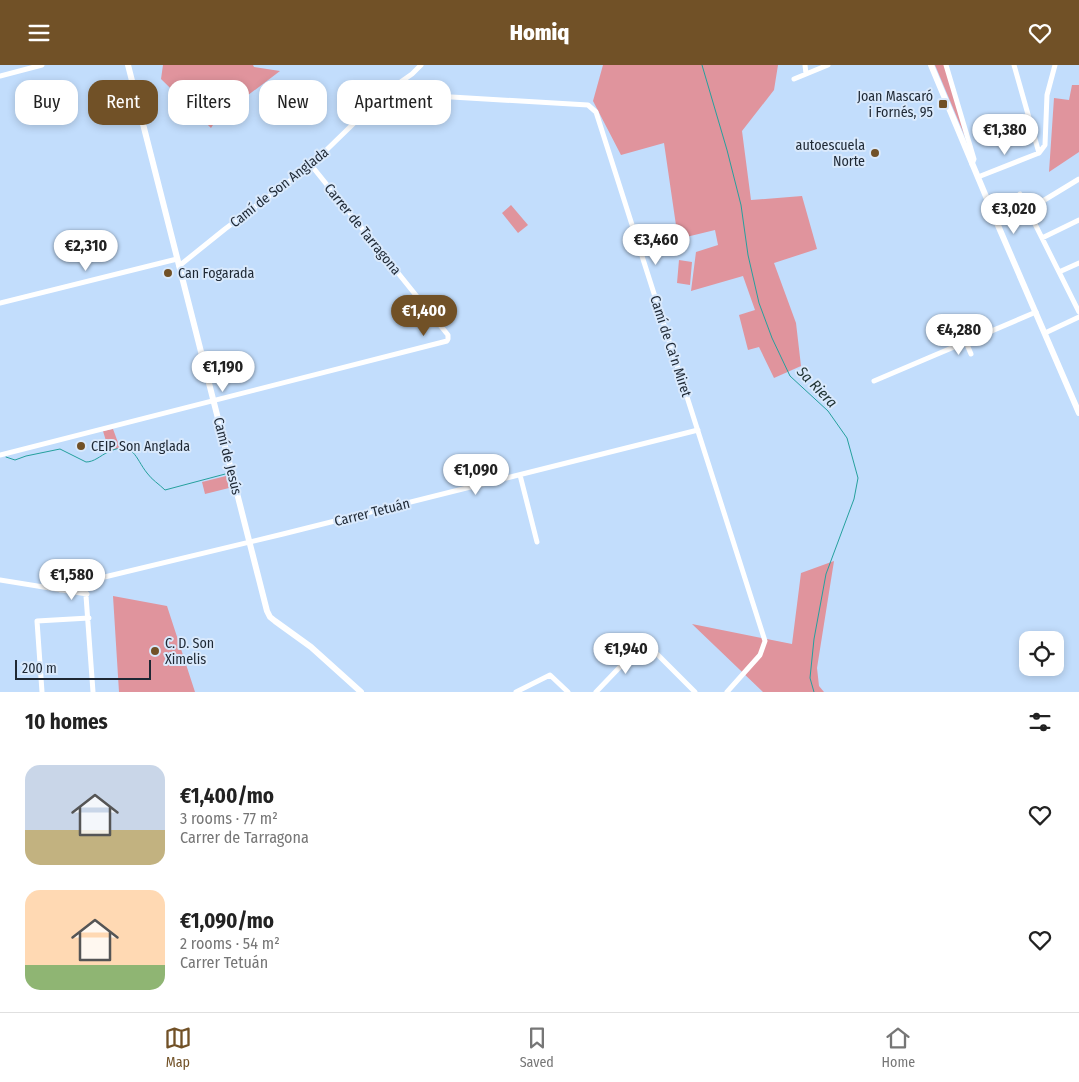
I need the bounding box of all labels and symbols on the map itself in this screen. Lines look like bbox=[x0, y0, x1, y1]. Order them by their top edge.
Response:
place label: Joan Mascaró i Fornés, 95 bbox=[857, 88, 933, 121]
marker: Joan Mascaró i Fornés, 95 bbox=[937, 98, 949, 110]
pin: €1,380 bbox=[964, 113, 1046, 156]
place label: autoescuela Norte bbox=[796, 137, 865, 170]
street label: Camí de Son Anglada bbox=[227, 144, 332, 231]
marker: autoescuela Norte bbox=[869, 147, 881, 159]
street label: Carrer de Tarragona bbox=[321, 180, 405, 279]
pin: €3,020 bbox=[973, 193, 1055, 235]
pin: €3,460 bbox=[615, 223, 697, 266]
pin: €2,310 bbox=[45, 229, 127, 272]
place label: Can Fogarada bbox=[178, 265, 254, 282]
marker: Can Fogarada bbox=[162, 267, 174, 279]
street label: Camí de Ca'n Miret bbox=[646, 293, 695, 399]
pin: €1,400 bbox=[383, 295, 465, 337]
pin: €4,280 bbox=[918, 313, 1000, 356]
pin: €1,190 bbox=[182, 351, 264, 393]
water label: Sa Riera bbox=[792, 362, 841, 411]
street label: Camí de Jesús bbox=[210, 416, 245, 497]
place label: CEIP Son Anglada bbox=[91, 438, 190, 455]
marker: CEIP Son Anglada bbox=[75, 440, 87, 452]
pin: €1,090 bbox=[435, 453, 517, 496]
street label: Carrer Tetuán bbox=[333, 495, 412, 530]
pin: €1,580 bbox=[31, 559, 113, 601]
pin: €1,940 bbox=[585, 633, 667, 675]
place label: C. D. Son Ximelis bbox=[165, 635, 214, 668]
marker: C. D. Son Ximelis bbox=[149, 645, 161, 657]
scale bar bbox=[15, 657, 151, 680]

